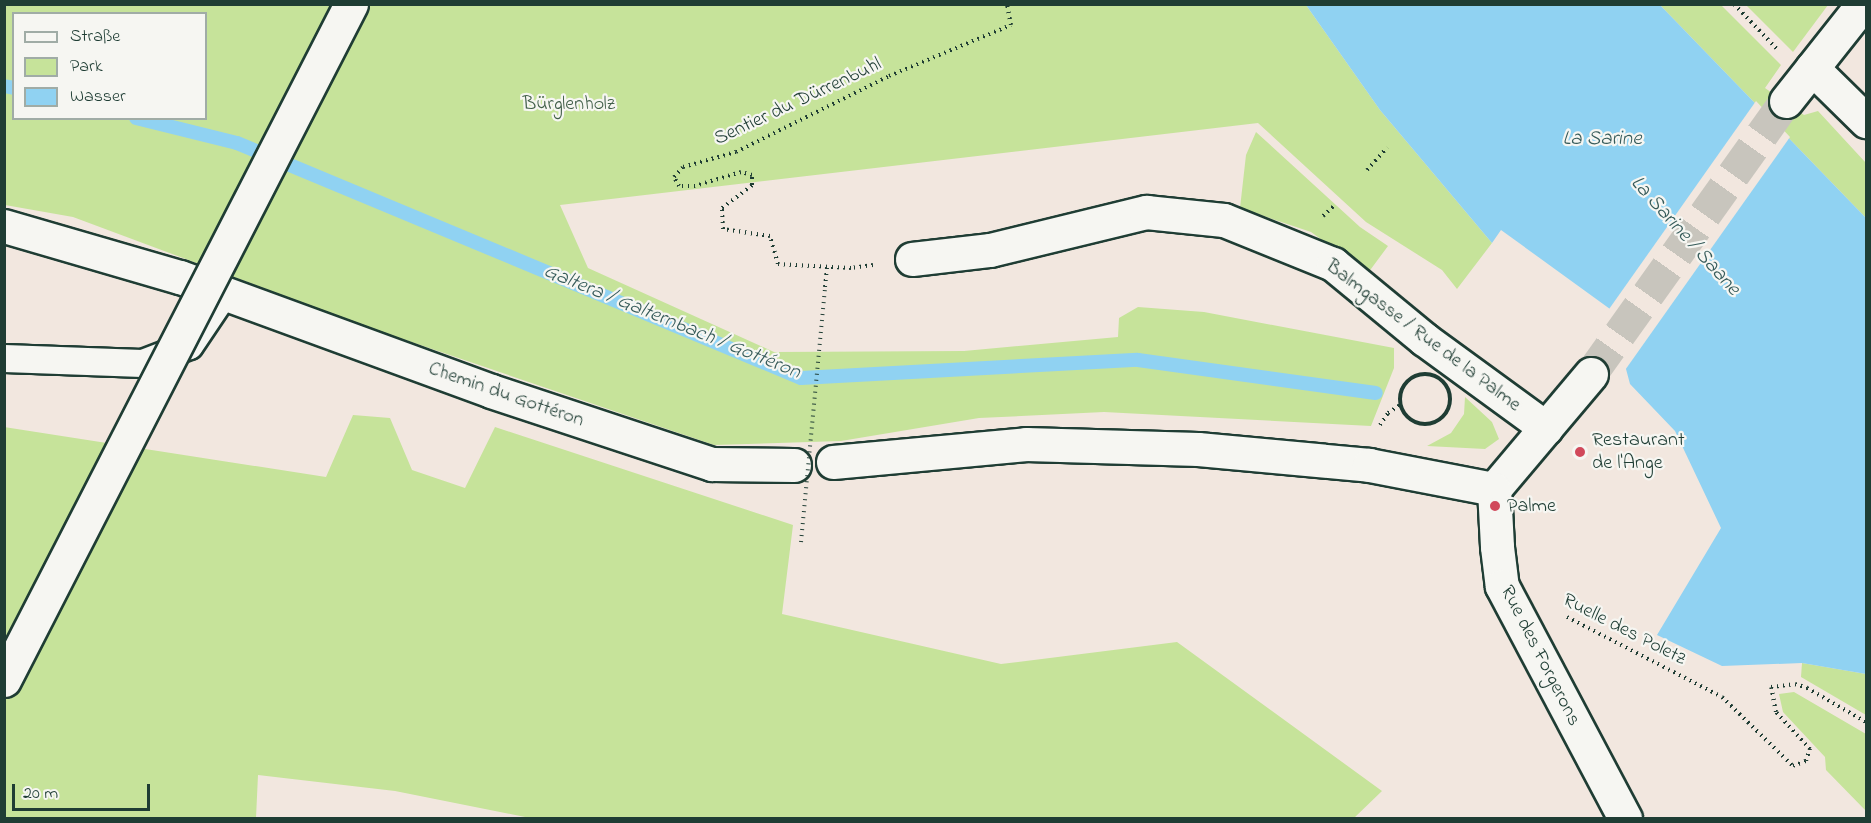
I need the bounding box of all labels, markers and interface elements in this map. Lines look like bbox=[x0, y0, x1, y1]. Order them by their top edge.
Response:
legend bbox=[12, 12, 207, 120]
text: Straße bbox=[70, 24, 120, 50]
street label: Sentier du Dürrenbuhl bbox=[711, 53, 885, 151]
text: Park bbox=[70, 54, 103, 80]
text: Wasser bbox=[70, 84, 126, 110]
park label: Bürglenholz bbox=[523, 92, 615, 116]
water label: La Sarine bbox=[1562, 126, 1642, 152]
water label: La Sarine / Saane bbox=[1625, 171, 1745, 301]
street label: Balmgasse / Rue de la Palme bbox=[1321, 255, 1525, 417]
water label: Galtera / Galternbach / Gottéron bbox=[540, 259, 804, 385]
street label: Chemin du Gottéron bbox=[425, 357, 587, 433]
place label: Restaurant de l'Ange bbox=[1592, 428, 1685, 475]
marker: Restaurant de l'Ange bbox=[1573, 445, 1587, 459]
place label: Palme bbox=[1507, 494, 1556, 518]
marker: Palme bbox=[1488, 499, 1502, 513]
street label: Rue des Forgerons bbox=[1494, 582, 1586, 730]
street label: Ruelle des Poletz bbox=[1558, 589, 1690, 671]
scale bar bbox=[15, 772, 153, 810]
text: 20 m bbox=[23, 781, 58, 807]

